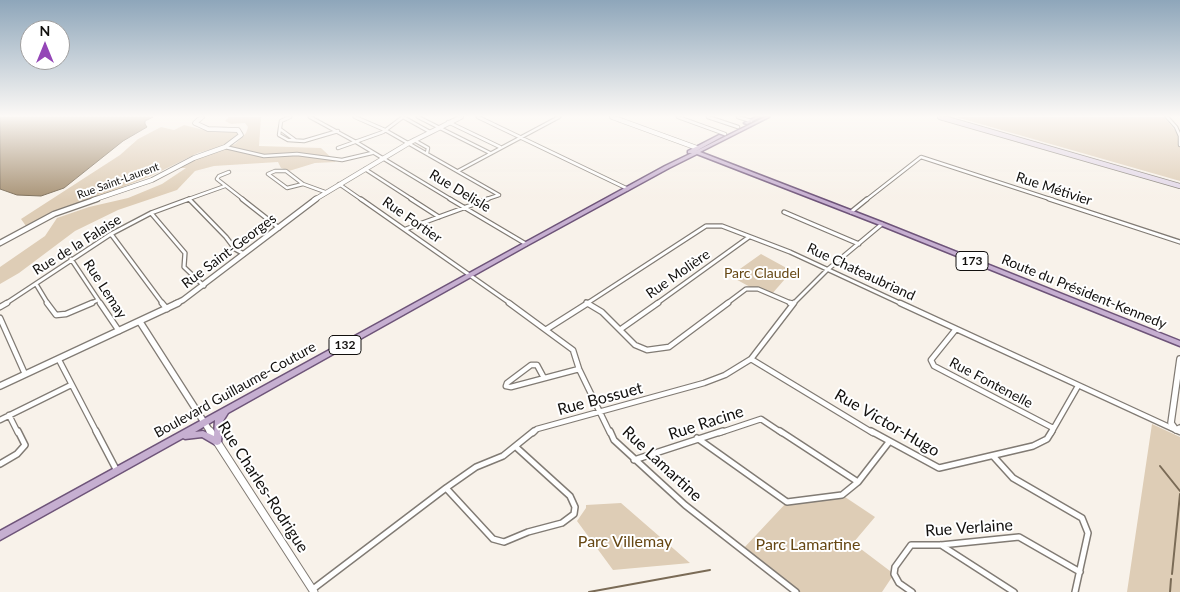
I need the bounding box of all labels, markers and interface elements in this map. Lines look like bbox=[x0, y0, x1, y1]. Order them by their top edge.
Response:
north arrow bbox=[20, 20, 70, 70]
text: N bbox=[40, 22, 50, 39]
street label: Rue Saint-Laurent bbox=[75, 160, 161, 202]
street label: Rue Delisle bbox=[426, 166, 494, 216]
street label: Rue Métivier bbox=[1014, 169, 1094, 209]
street label: Rue Fortier bbox=[379, 193, 445, 247]
street label: Rue Saint-Georges bbox=[178, 210, 280, 292]
street label: Rue de la Falaise bbox=[30, 211, 124, 279]
street label: Rue Chateaubriand bbox=[804, 240, 918, 304]
street label: Rue Molière bbox=[643, 246, 713, 302]
street label: Route du Président-Kennedy bbox=[999, 251, 1169, 333]
road number: 173 bbox=[956, 252, 988, 270]
street label: Rue Lemay bbox=[80, 256, 130, 322]
park label: Parc Claudel bbox=[724, 265, 800, 281]
road number: 132 bbox=[329, 336, 361, 354]
street label: Boulevard Guillaume-Couture bbox=[151, 338, 319, 442]
street label: Rue Fontenelle bbox=[947, 354, 1035, 412]
street label: Rue Bossuet bbox=[555, 378, 645, 420]
street label: Rue Victor-Hugo bbox=[831, 385, 943, 461]
street label: Rue Racine bbox=[666, 402, 746, 444]
street label: Rue Charles-Rodrigue bbox=[213, 418, 313, 556]
street label: Rue Lamartine bbox=[618, 422, 706, 506]
street label: Rue Verlaine bbox=[924, 515, 1014, 541]
park label: Parc Villemay bbox=[578, 532, 672, 552]
park label: Parc Lamartine bbox=[756, 535, 860, 555]

